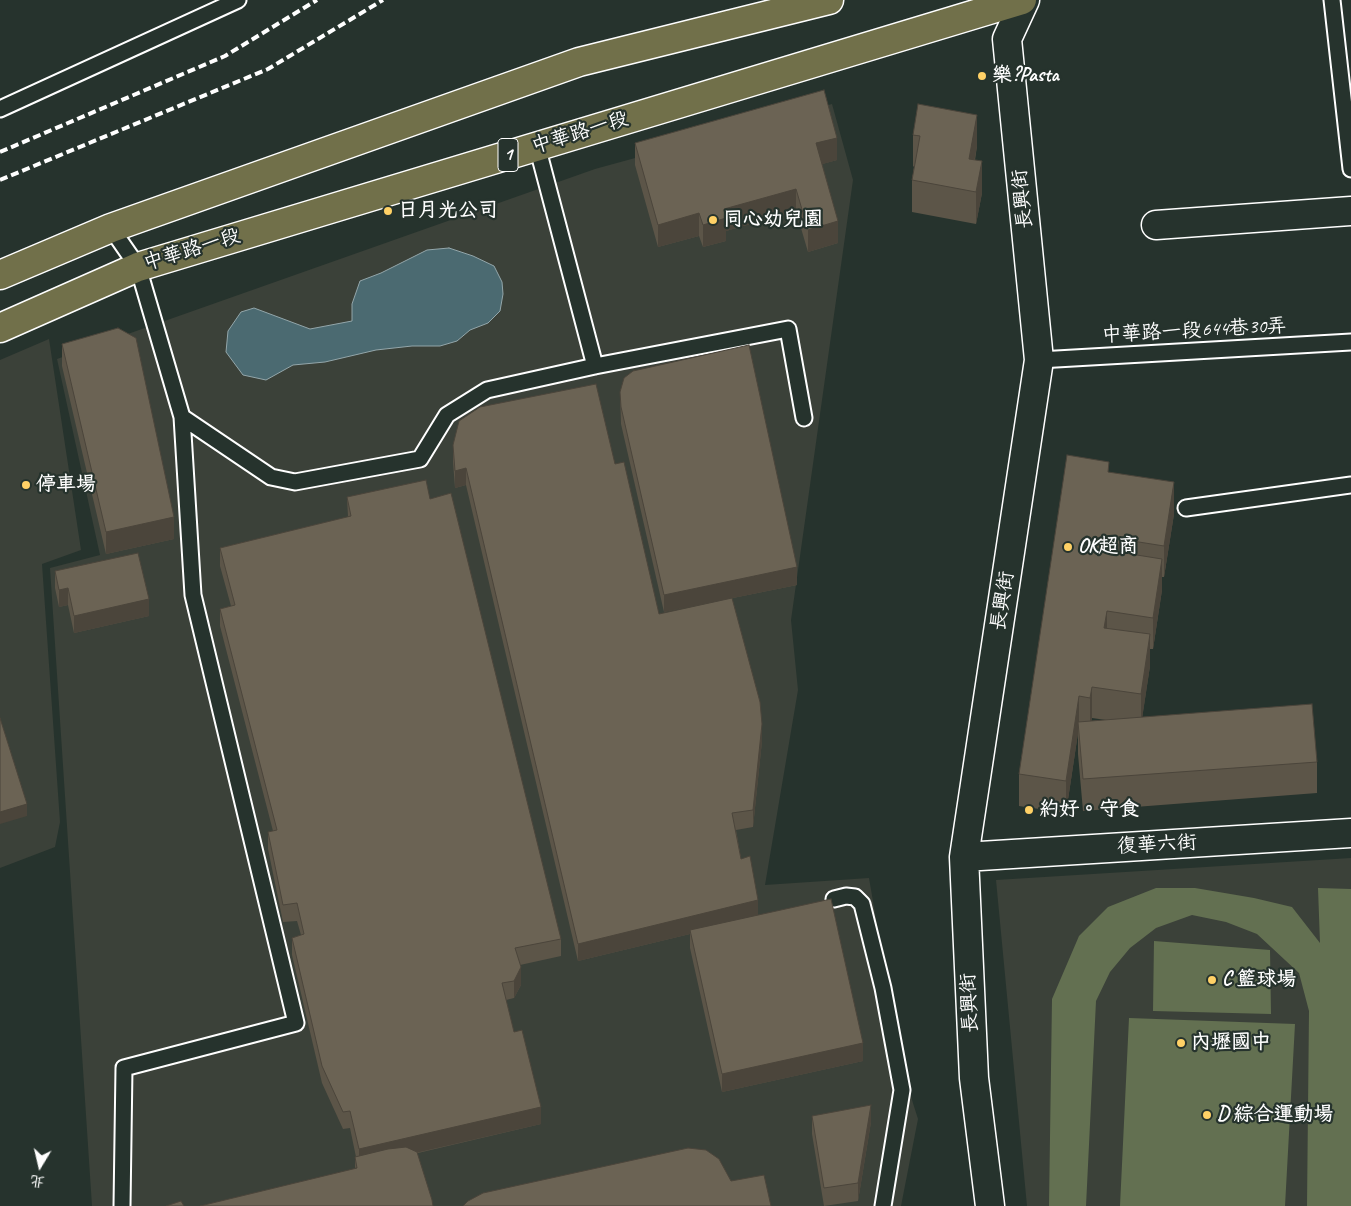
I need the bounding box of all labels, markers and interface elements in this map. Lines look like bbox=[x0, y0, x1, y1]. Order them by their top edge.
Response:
place label: 樂?Pasta bbox=[992, 64, 1059, 88]
marker: 樂?Pasta bbox=[976, 70, 988, 82]
street label: 中華路一段 bbox=[529, 107, 631, 159]
road number: 1 bbox=[498, 138, 518, 172]
street label: 長興街 bbox=[1008, 168, 1038, 230]
place label: 日月光公司 bbox=[398, 199, 498, 223]
marker: 日月光公司 bbox=[382, 205, 394, 217]
place label: 同心幼兒園 bbox=[723, 208, 823, 232]
marker: 同心幼兒園 bbox=[707, 214, 719, 226]
street label: 中華路一段 bbox=[141, 224, 243, 276]
street label: 中華路一段644巷30弄 bbox=[1101, 314, 1287, 348]
place label: 停車場 bbox=[36, 473, 96, 497]
marker: 停車場 bbox=[20, 479, 32, 491]
place label: OK超商 bbox=[1078, 535, 1138, 559]
marker: OK超商 bbox=[1062, 541, 1074, 553]
street label: 長興街 bbox=[986, 569, 1020, 633]
place label: 約好。守食 bbox=[1039, 798, 1139, 822]
marker: 約好。守食 bbox=[1023, 804, 1035, 816]
street label: 復華六街 bbox=[1116, 831, 1198, 859]
place label: C 籃球場 bbox=[1222, 968, 1296, 992]
street label: 長興街 bbox=[956, 972, 984, 1034]
marker: C 籃球場 bbox=[1206, 974, 1218, 986]
place label: 內壢國中 bbox=[1191, 1031, 1271, 1055]
marker: 內壢國中 bbox=[1175, 1037, 1187, 1049]
place label: D 綜合運動場 bbox=[1217, 1103, 1334, 1127]
marker: D 綜合運動場 bbox=[1201, 1109, 1213, 1121]
north arrow bbox=[15, 1141, 65, 1191]
text: 北 bbox=[29, 1172, 46, 1191]

